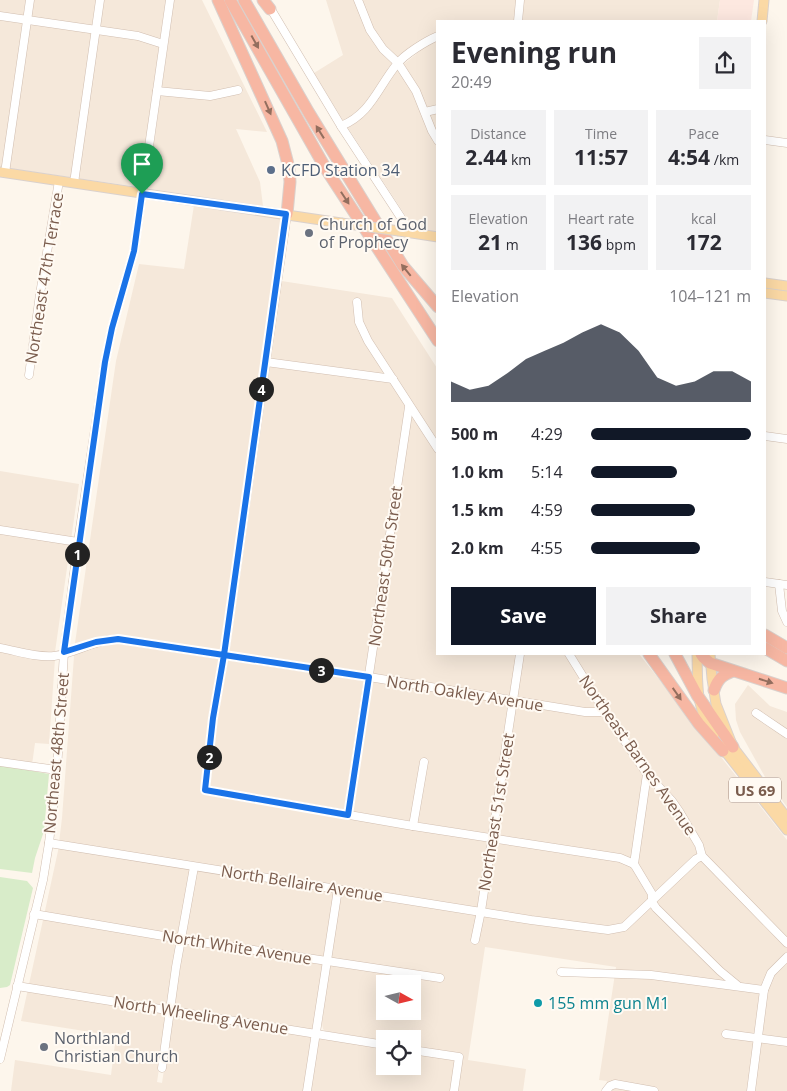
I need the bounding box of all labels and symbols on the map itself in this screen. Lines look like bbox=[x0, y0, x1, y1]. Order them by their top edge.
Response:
one-way arrow bbox=[250, 35, 259, 49]
one-way arrow bbox=[264, 101, 272, 115]
one-way arrow bbox=[316, 126, 325, 139]
pin bbox=[121, 143, 163, 194]
place label: KCFD Station 34 bbox=[281, 159, 400, 181]
marker: KCFD Station 34 bbox=[265, 164, 277, 176]
street label: Northeast 47th Terrace bbox=[20, 191, 68, 365]
one-way arrow bbox=[340, 191, 350, 204]
place label: Church of God of Prophecy bbox=[319, 213, 427, 253]
marker: Church of God of Prophecy bbox=[303, 227, 315, 239]
one-way arrow bbox=[401, 264, 412, 277]
pin: 4 bbox=[248, 376, 274, 402]
street label: Northeast 50th Street bbox=[363, 484, 407, 648]
pin: 1 bbox=[64, 542, 90, 566]
pin: 3 bbox=[308, 658, 334, 682]
street label: North Oakley Avenue bbox=[385, 670, 545, 716]
street label: Northeast Barnes Avenue bbox=[574, 670, 702, 840]
street label: Northeast 48th Street bbox=[38, 671, 74, 835]
one-way arrow bbox=[758, 677, 773, 685]
one-way arrow bbox=[672, 687, 682, 700]
street label: Northeast 51st Street bbox=[473, 731, 519, 893]
pin: 2 bbox=[196, 744, 222, 770]
road number: US 69 bbox=[729, 778, 781, 802]
street label: North Bellaire Avenue bbox=[219, 859, 385, 907]
street label: North White Avenue bbox=[161, 924, 313, 970]
north arrow bbox=[376, 975, 421, 1020]
street label: North Wheeling Avenue bbox=[112, 990, 290, 1040]
place label: 155 mm gun M1 bbox=[548, 992, 669, 1014]
marker: 155 mm gun M1 bbox=[532, 997, 544, 1009]
place label: Northland Christian Church bbox=[54, 1027, 178, 1067]
marker: Northland Christian Church bbox=[38, 1041, 50, 1053]

